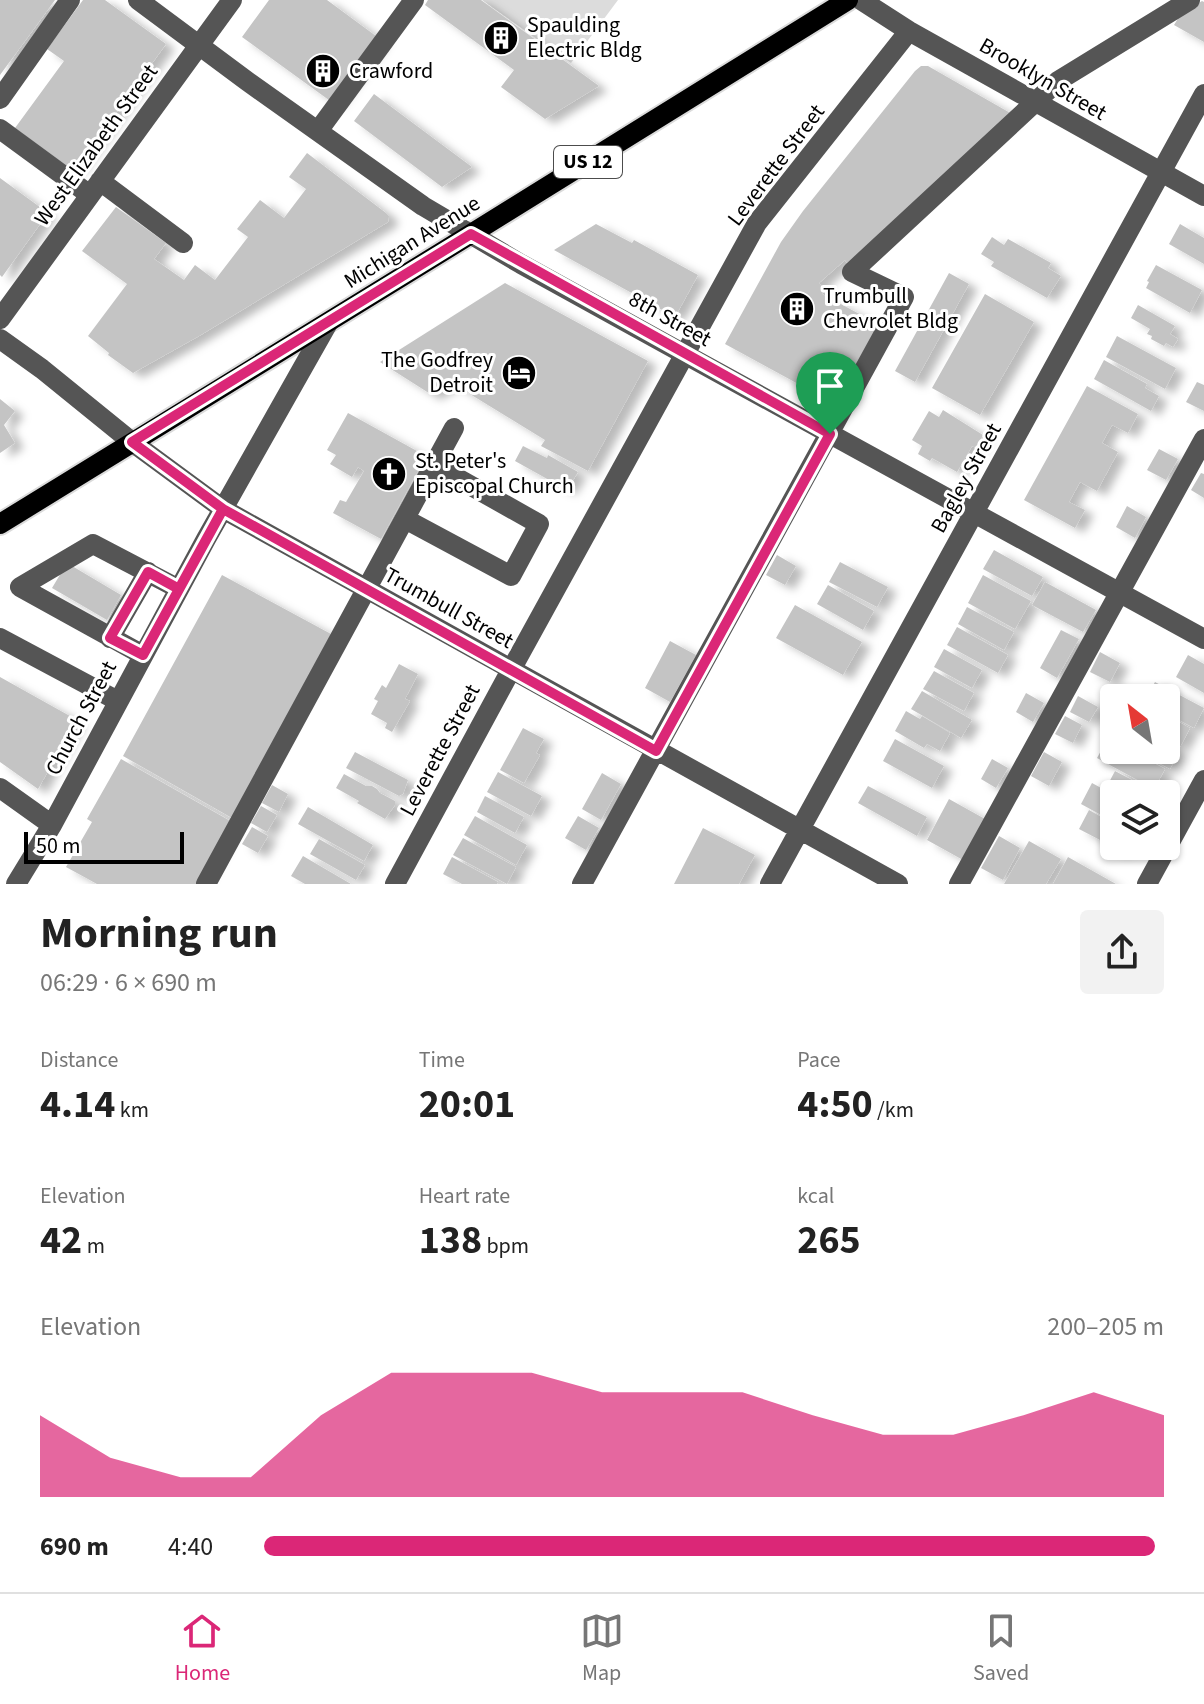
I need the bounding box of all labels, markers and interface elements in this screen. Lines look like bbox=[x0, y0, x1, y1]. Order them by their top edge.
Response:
place label: Spaulding Electric Bldg bbox=[527, 9, 642, 66]
building icon: Spaulding Electric Bldg bbox=[482, 19, 520, 57]
street label: Brooklyn Street bbox=[973, 30, 1113, 129]
building icon: Crawford bbox=[304, 52, 342, 90]
place label: Crawford bbox=[349, 55, 433, 87]
street label: West Elizabeth Street bbox=[26, 57, 166, 233]
street label: Leverette Street bbox=[720, 97, 833, 233]
road number: US 12 bbox=[554, 146, 622, 178]
street label: Michigan Avenue bbox=[338, 187, 486, 297]
place label: Trumbull Chevrolet Bldg bbox=[823, 280, 958, 337]
street label: 8th Street bbox=[623, 283, 718, 355]
building icon: Trumbull Chevrolet Bldg bbox=[778, 290, 816, 328]
place label: The Godfrey Detroit bbox=[381, 344, 494, 401]
pin bbox=[796, 352, 864, 434]
hotel icon: The Godfrey Detroit bbox=[500, 354, 538, 392]
icon: arrive bbox=[808, 364, 852, 408]
street label: Bagley Street bbox=[923, 417, 1010, 539]
place label: St. Peter's Episcopal Church bbox=[415, 445, 574, 502]
church icon: St. Peter's Episcopal Church bbox=[370, 455, 408, 493]
street label: Trumbull Street bbox=[378, 559, 520, 657]
street label: Church Street bbox=[37, 655, 125, 781]
street label: Leverette Street bbox=[392, 678, 488, 822]
north arrow bbox=[1100, 684, 1180, 764]
map controls bbox=[1100, 684, 1180, 860]
button: layers bbox=[1100, 780, 1180, 860]
scale bar bbox=[24, 828, 184, 864]
text: 50 m bbox=[36, 830, 81, 862]
text: Morning run bbox=[40, 902, 278, 965]
button: share bbox=[1080, 910, 1164, 994]
text: 06:29 · 6 × 690 m bbox=[40, 964, 217, 1001]
text: Distance bbox=[40, 1044, 118, 1076]
text: Time bbox=[419, 1044, 465, 1076]
text: Pace bbox=[797, 1044, 840, 1076]
text: 4.14 bbox=[40, 1076, 115, 1133]
text: 20:01 bbox=[419, 1076, 515, 1133]
text: 4:50 bbox=[797, 1076, 873, 1133]
text: km bbox=[115, 1094, 149, 1126]
text: /km bbox=[873, 1094, 914, 1126]
text: Elevation bbox=[40, 1180, 126, 1212]
text: Heart rate bbox=[419, 1180, 510, 1212]
text: kcal bbox=[797, 1180, 834, 1212]
text: 42 bbox=[40, 1212, 82, 1269]
text: 138 bbox=[419, 1212, 482, 1269]
text: 265 bbox=[797, 1212, 861, 1269]
text: m bbox=[82, 1230, 105, 1262]
text: bpm bbox=[482, 1230, 529, 1262]
text: Elevation bbox=[40, 1308, 141, 1345]
text: 200–205 m bbox=[1047, 1308, 1164, 1345]
text: 690 m bbox=[40, 1528, 109, 1565]
text: 4:40 bbox=[168, 1528, 213, 1565]
tab: Home bbox=[175, 1609, 230, 1689]
tab: Map bbox=[580, 1609, 624, 1689]
tab: Saved bbox=[973, 1609, 1029, 1689]

